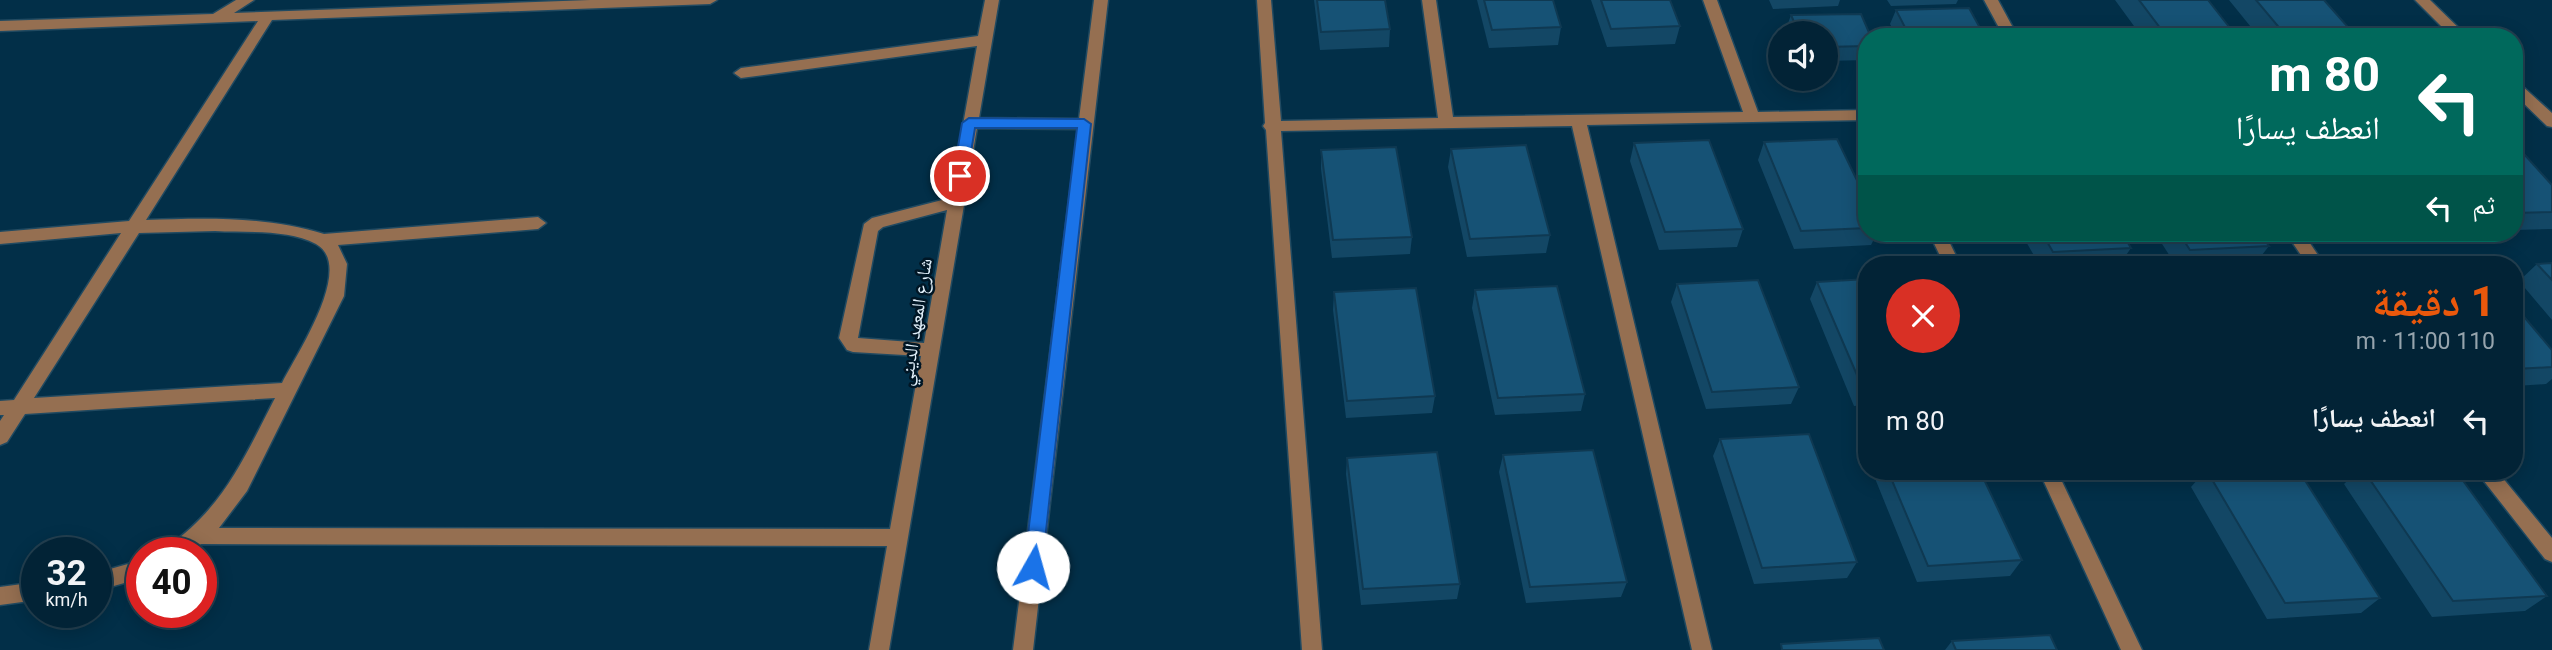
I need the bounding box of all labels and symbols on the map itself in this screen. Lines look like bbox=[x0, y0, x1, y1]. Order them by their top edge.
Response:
pin bbox=[930, 146, 990, 206]
street label: شارع المعهد الديني bbox=[894, 257, 941, 388]
position arrow bbox=[996, 530, 1070, 604]
speed limit sign: 40 bbox=[126, 537, 217, 628]

